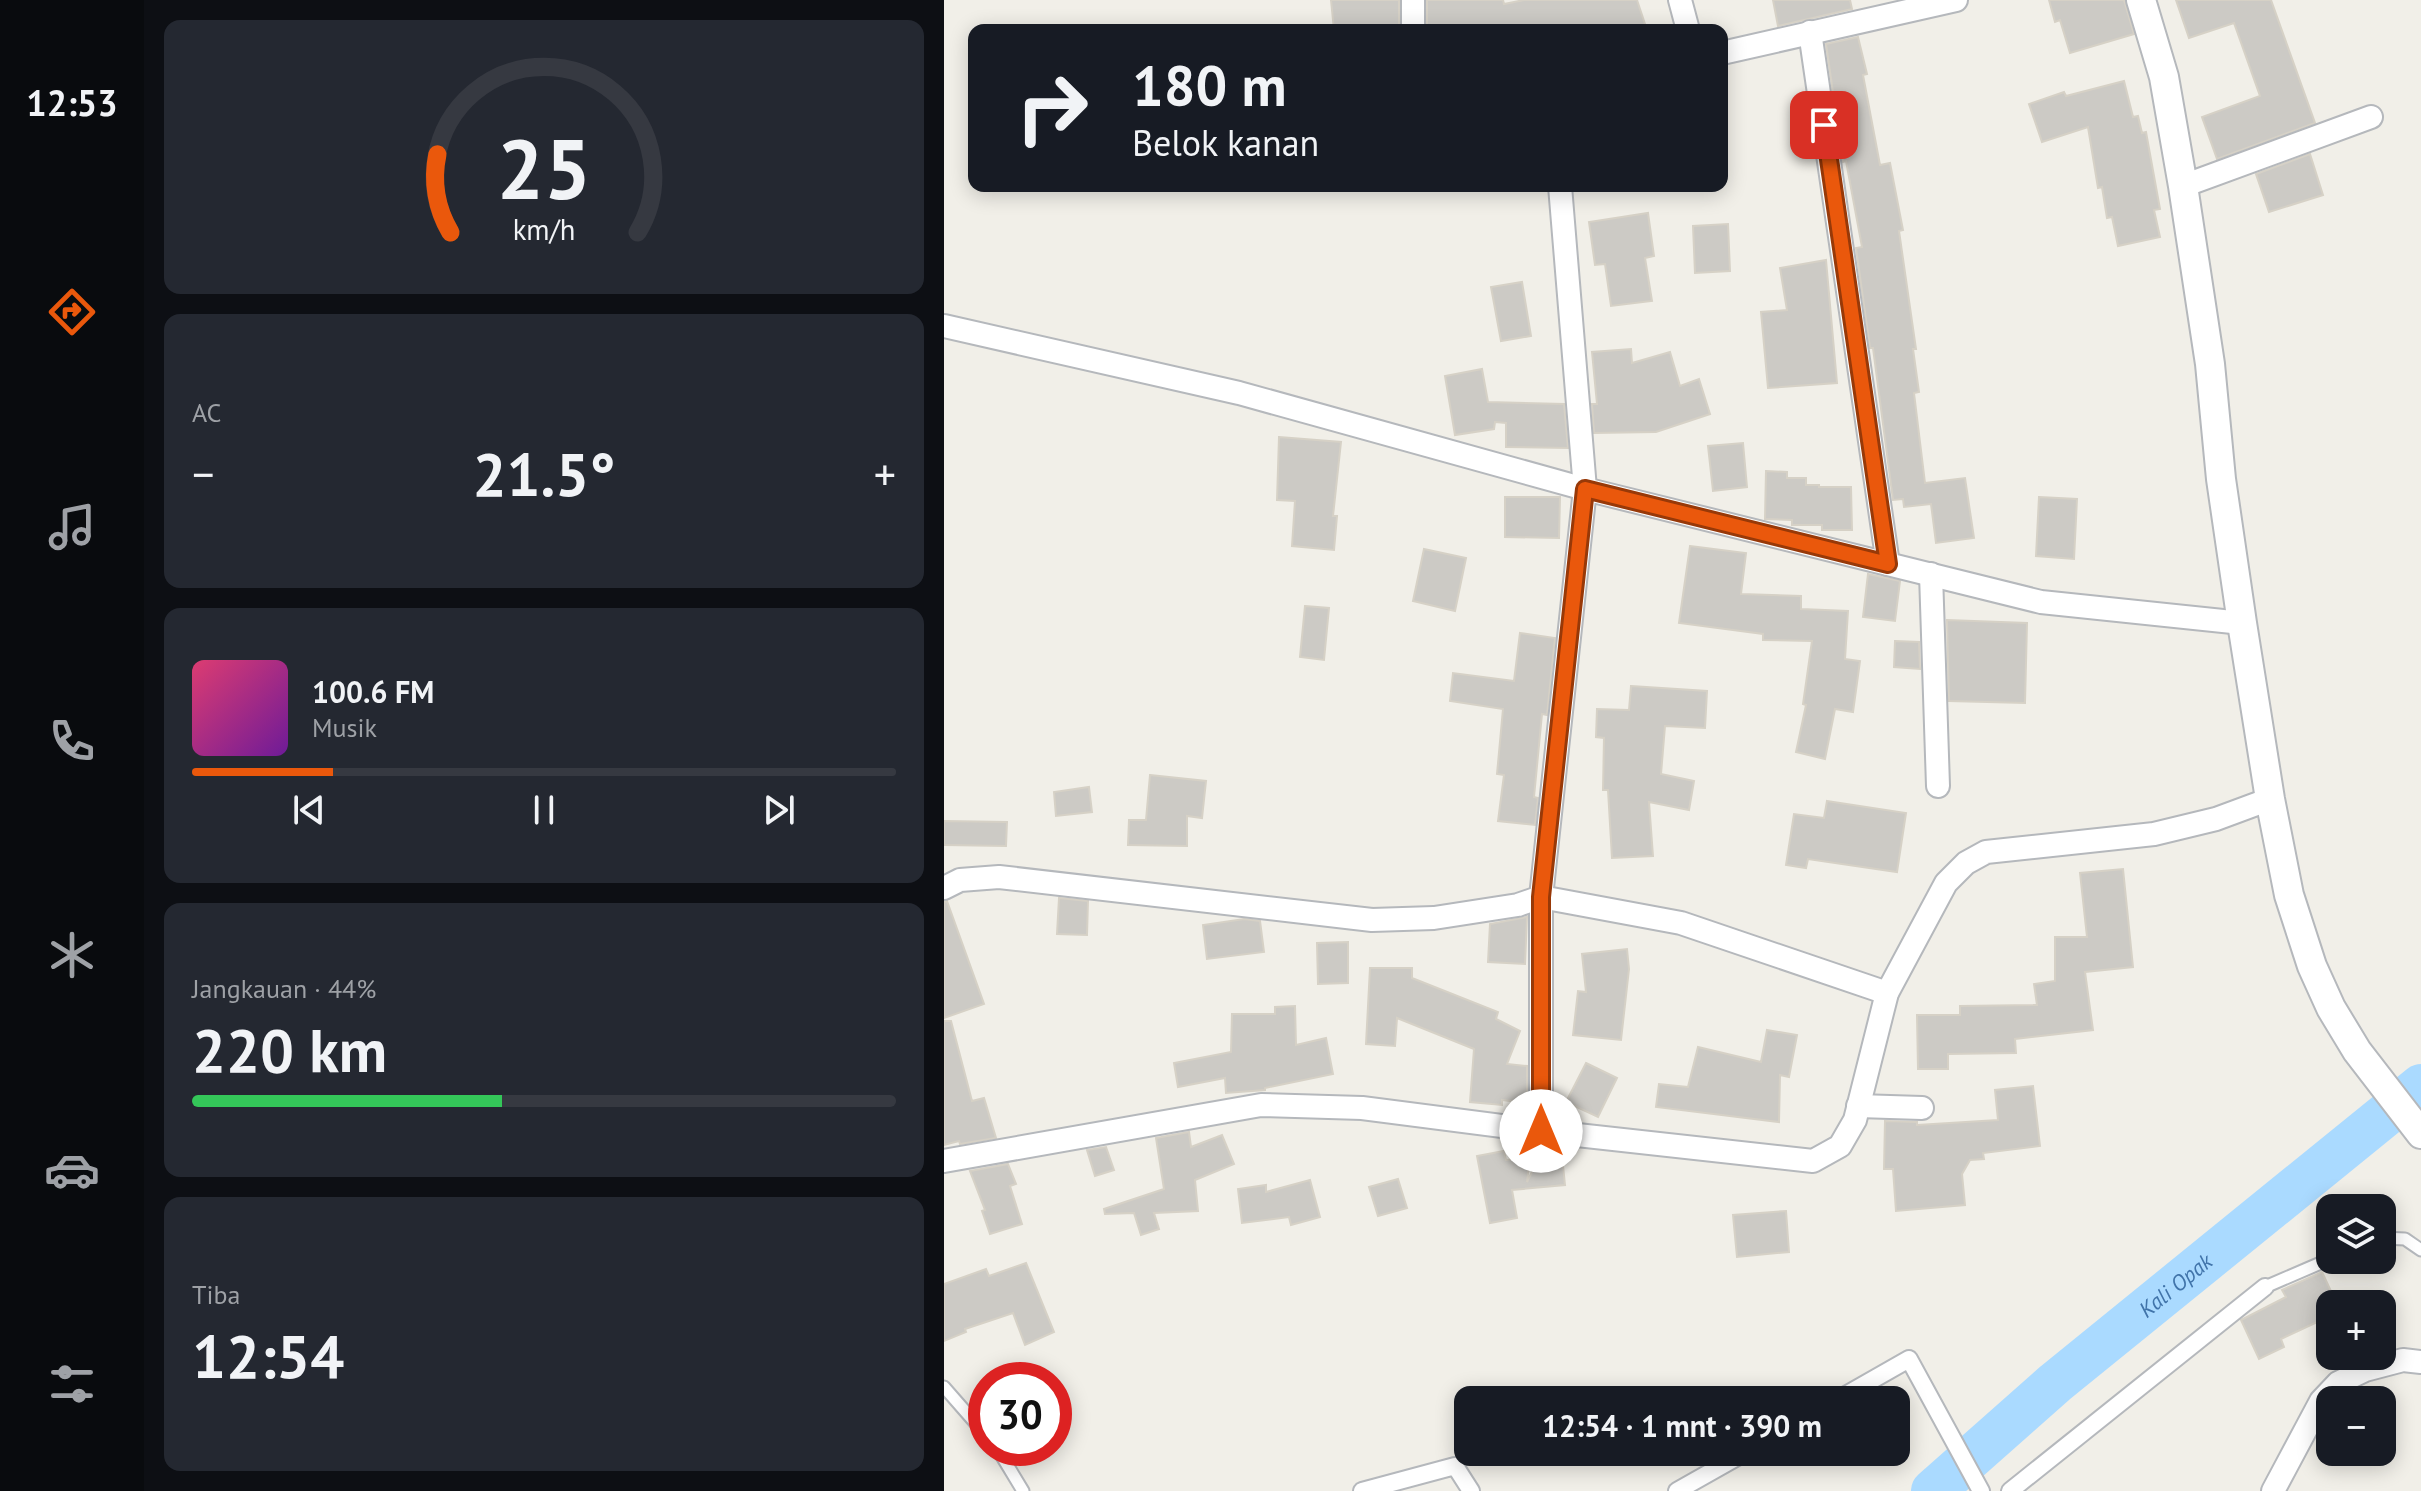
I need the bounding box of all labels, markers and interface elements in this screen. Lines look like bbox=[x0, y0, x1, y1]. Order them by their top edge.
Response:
text: 180 m bbox=[1132, 49, 1287, 121]
icon: right bbox=[1000, 56, 1104, 160]
text: 12:53 bbox=[26, 79, 118, 126]
pin bbox=[1790, 91, 1858, 159]
icon: arrive bbox=[1802, 103, 1846, 147]
text: 25 bbox=[497, 114, 591, 222]
text: Belok kanan bbox=[1132, 119, 1319, 166]
text: km/h bbox=[513, 211, 575, 248]
icon: directions bbox=[44, 284, 100, 340]
text: AC bbox=[192, 396, 221, 429]
text: 21.5° bbox=[472, 435, 616, 513]
text: − bbox=[192, 445, 214, 502]
text: + bbox=[874, 445, 896, 502]
icon: music bbox=[44, 499, 100, 555]
text: 100.6 FM bbox=[312, 672, 434, 711]
text: Musik bbox=[312, 711, 377, 744]
icon: phone bbox=[44, 713, 100, 769]
icon: previous bbox=[287, 788, 331, 832]
icon: pause bbox=[522, 788, 566, 832]
icon: next bbox=[757, 788, 801, 832]
icon: climate bbox=[44, 927, 100, 983]
text: Jangkauan · 44% bbox=[192, 972, 376, 1005]
text: 220 km bbox=[192, 1011, 387, 1089]
position arrow bbox=[1499, 1089, 1583, 1173]
icon: car bbox=[44, 1142, 100, 1198]
map controls bbox=[2316, 1194, 2396, 1466]
button: layers bbox=[2316, 1194, 2396, 1274]
water label: Kali Opak bbox=[2133, 1246, 2219, 1323]
text: Tiba bbox=[192, 1278, 240, 1311]
button: + bbox=[2316, 1290, 2396, 1370]
text: 12:54 bbox=[192, 1317, 344, 1395]
icon: filters bbox=[44, 1356, 100, 1412]
speed limit sign: 30 bbox=[968, 1362, 1072, 1466]
button: − bbox=[2316, 1386, 2396, 1466]
text: 12:54 · 1 mnt · 390 m bbox=[1542, 1406, 1822, 1445]

